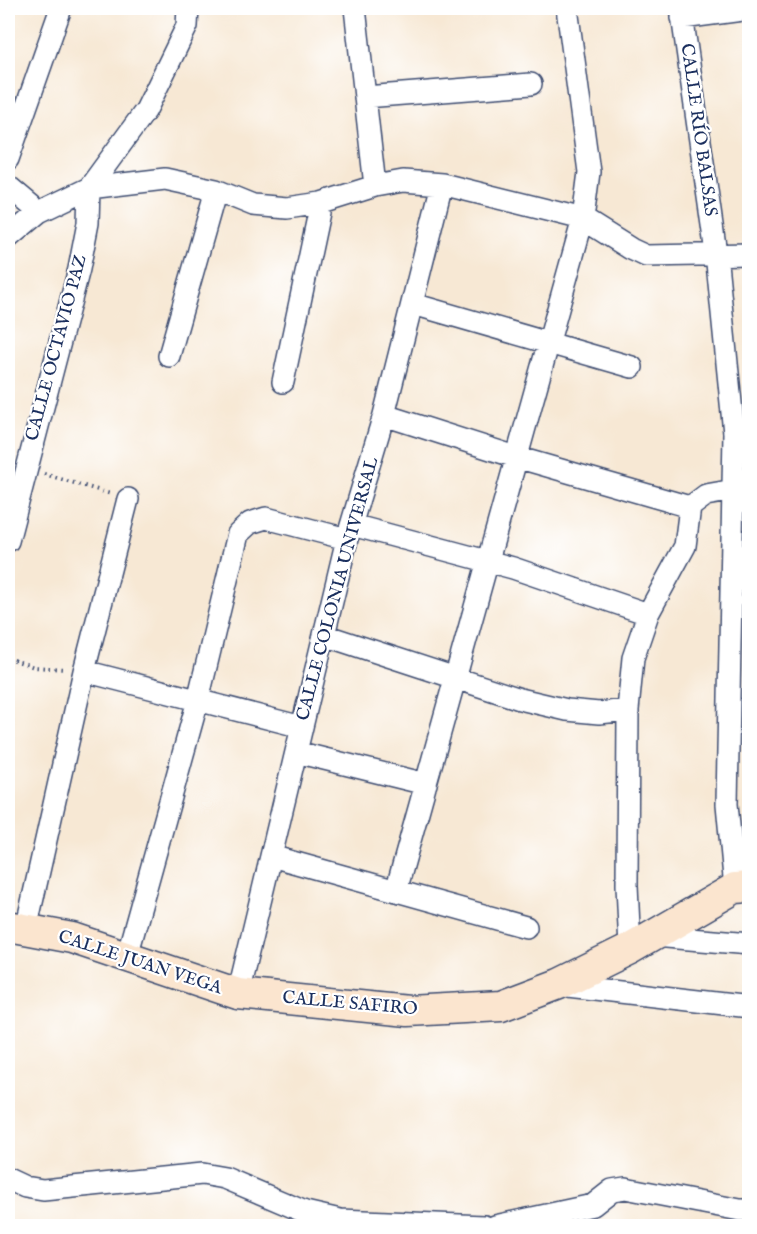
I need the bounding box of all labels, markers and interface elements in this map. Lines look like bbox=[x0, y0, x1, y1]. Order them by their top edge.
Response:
street label: CALLE RÍO BALSAS bbox=[674, 42, 724, 218]
street label: CALLE OCTAVIO PAZ bbox=[21, 252, 93, 444]
street label: CALLE COLONIA UNIVERSAL bbox=[292, 454, 384, 723]
street label: CALLE JUAN VEGA bbox=[55, 926, 226, 1001]
street label: CALLE SAFIRO bbox=[281, 987, 419, 1021]

